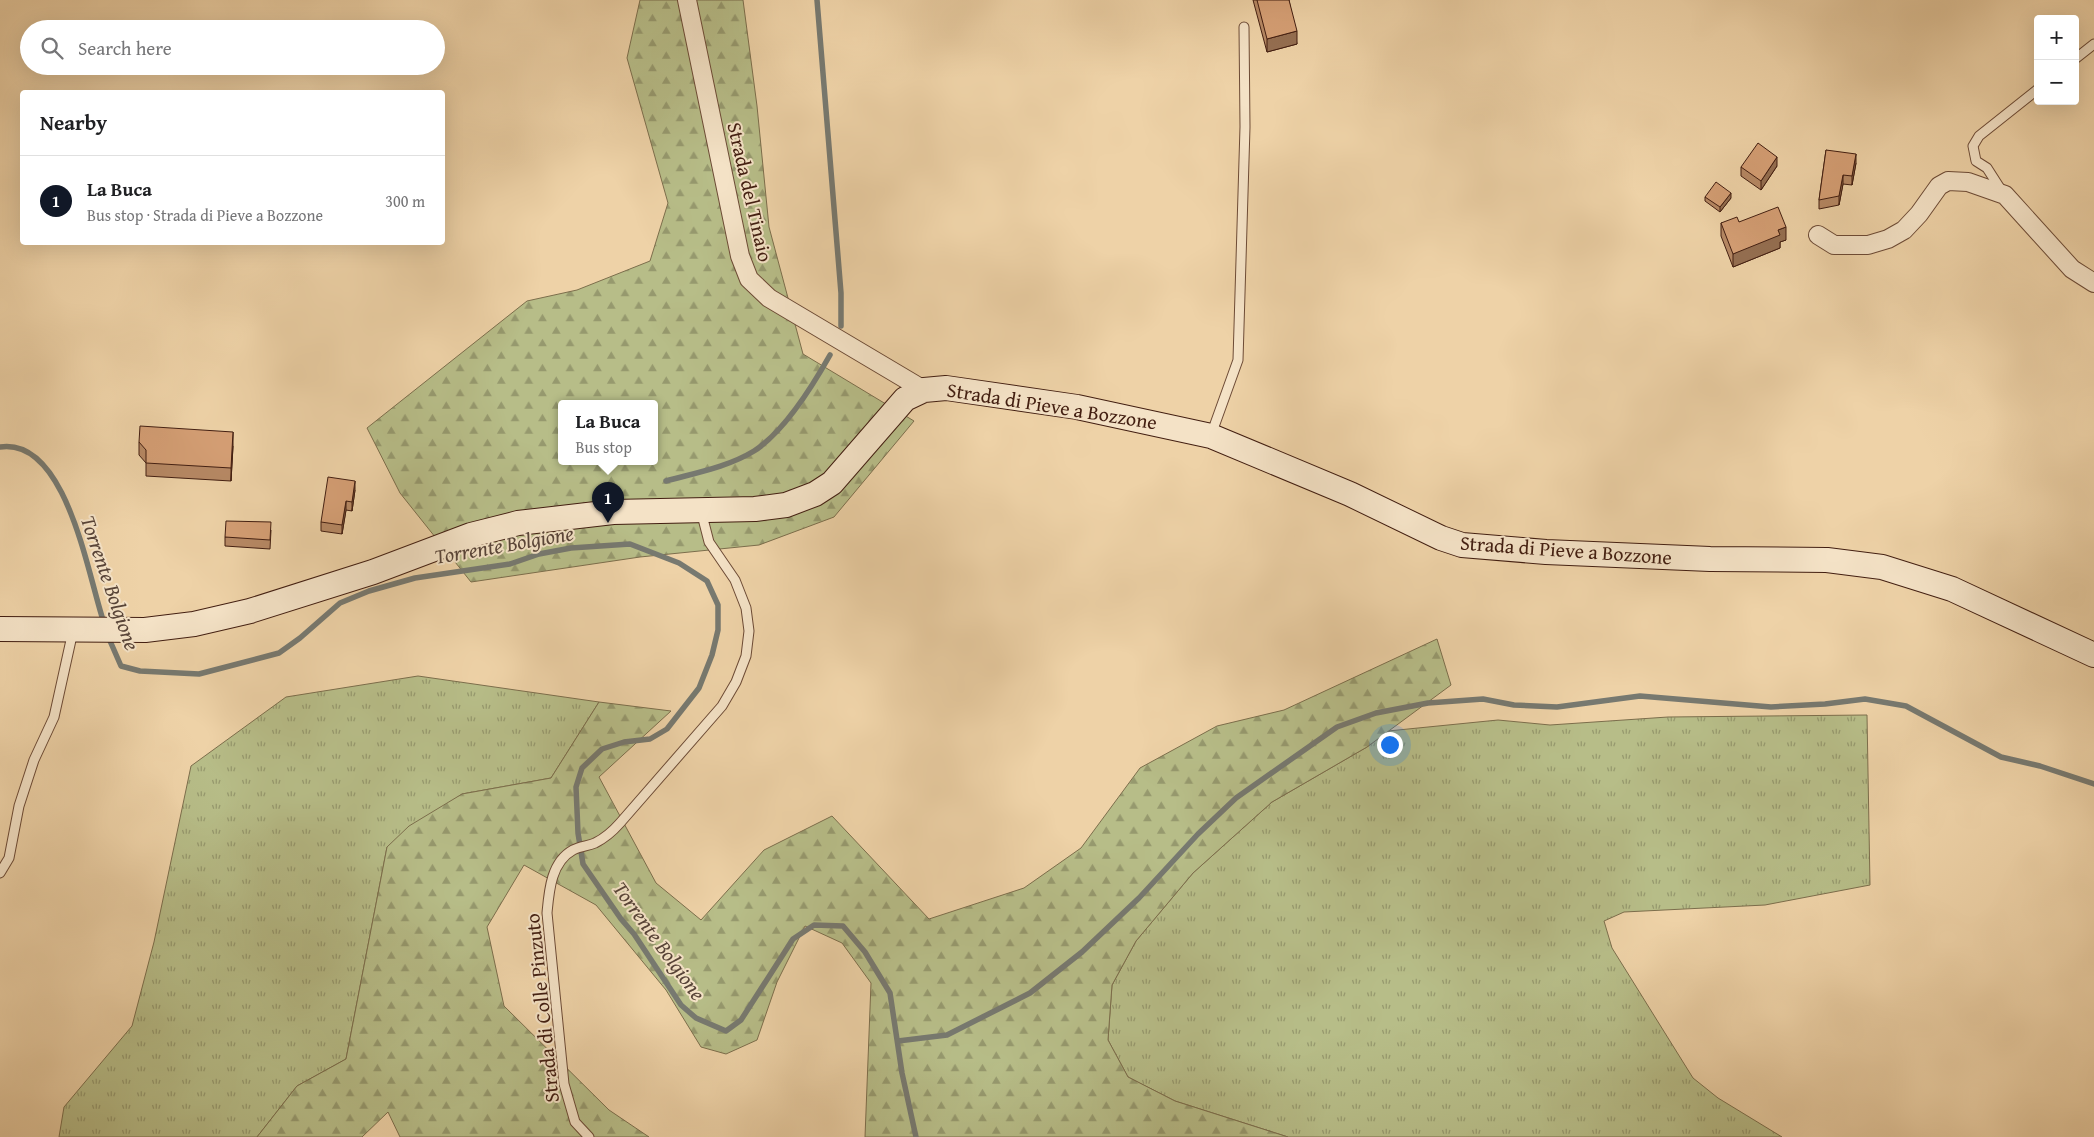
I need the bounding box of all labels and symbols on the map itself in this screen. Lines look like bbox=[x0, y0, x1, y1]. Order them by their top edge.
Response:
street label: Strada del Tinaio bbox=[720, 119, 781, 264]
street label: Strada di Pieve a Bozzone bbox=[945, 375, 1159, 436]
pin: 1 bbox=[592, 482, 624, 523]
water label: Torrente Bolgione bbox=[73, 511, 148, 654]
water label: Torrente Bolgione bbox=[432, 517, 576, 572]
street label: Strada di Pieve a Bozzone bbox=[1459, 528, 1673, 571]
your location bbox=[1377, 732, 1403, 758]
water label: Torrente Bolgione bbox=[606, 875, 713, 1007]
street label: Strada di Colle Pinzuto bbox=[517, 912, 566, 1104]

